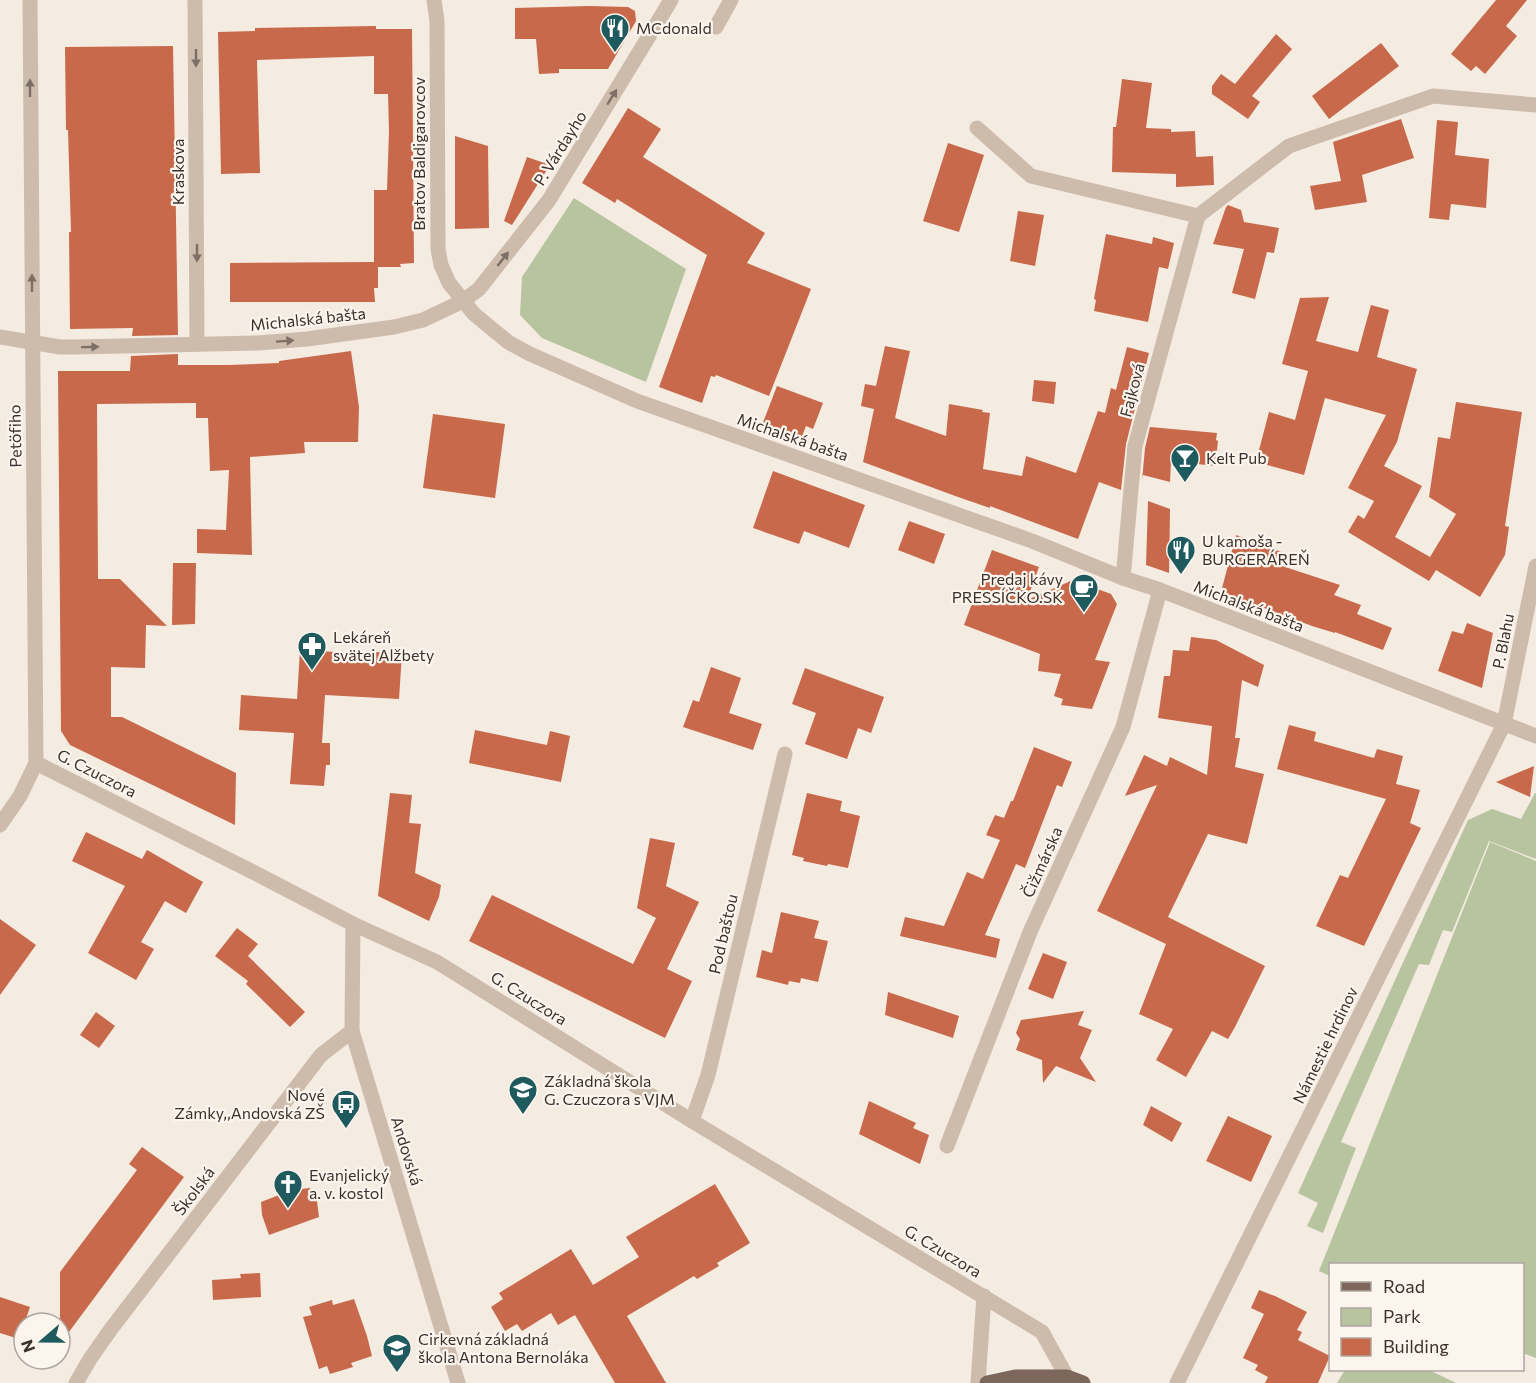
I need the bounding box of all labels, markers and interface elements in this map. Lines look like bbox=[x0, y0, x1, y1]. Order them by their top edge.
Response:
restaurant icon: MCdonald bbox=[599, 12, 631, 54]
place label: MCdonald bbox=[636, 18, 712, 37]
one-way arrow bbox=[191, 49, 201, 68]
street label: Bratov Baldigarovcov bbox=[409, 77, 428, 231]
one-way arrow bbox=[25, 78, 35, 97]
one-way arrow bbox=[606, 89, 617, 106]
street label: P. Várdayho bbox=[529, 107, 590, 188]
street label: Kraskova bbox=[168, 139, 187, 205]
one-way arrow bbox=[192, 244, 202, 263]
one-way arrow bbox=[497, 251, 510, 267]
one-way arrow bbox=[27, 273, 37, 292]
street label: Michalská bašta bbox=[249, 303, 367, 334]
one-way arrow bbox=[275, 336, 294, 346]
one-way arrow bbox=[80, 342, 99, 351]
street label: Fajková bbox=[1115, 361, 1148, 419]
street label: Petöfiho bbox=[4, 404, 25, 468]
street label: Michalská bašta bbox=[735, 409, 851, 464]
bar icon: Kelt Pub bbox=[1169, 442, 1201, 484]
place label: Kelt Pub bbox=[1206, 448, 1267, 467]
place label: U kamoša - BURGERÁREŇ bbox=[1202, 531, 1310, 568]
restaurant icon: U kamoša - BURGERÁREŇ bbox=[1165, 534, 1197, 576]
place label: Predaj kávy PRESSÍČKO.SK bbox=[952, 569, 1063, 606]
cafe icon: Predaj kávy PRESSÍČKO.SK bbox=[1068, 572, 1100, 614]
street label: Michalská bašta bbox=[1192, 576, 1307, 635]
street label: P. Blahu bbox=[1488, 612, 1517, 670]
place label: Lekáreň svätej Alžbety bbox=[333, 627, 434, 664]
pharmacy icon: Lekáreň svätej Alžbety bbox=[296, 630, 328, 672]
street label: G. Czuczora bbox=[54, 744, 140, 801]
street label: Čižmárska bbox=[1017, 823, 1066, 900]
street label: Pod baštou bbox=[704, 892, 741, 976]
street label: G. Czuczora bbox=[488, 967, 571, 1029]
street label: Námestie hrdinov bbox=[1288, 983, 1361, 1106]
place label: Základná škola G. Czuczora s VJM bbox=[544, 1071, 675, 1108]
school or university icon: Základná škola G. Czuczora s VJM bbox=[507, 1074, 539, 1116]
place label: Nové Zámky,,Andovská ZŠ bbox=[174, 1085, 325, 1122]
bus stop icon: Nové Zámky,,Andovská ZŠ bbox=[330, 1088, 362, 1130]
street label: Andovská bbox=[388, 1114, 427, 1188]
street label: Školská bbox=[169, 1163, 218, 1219]
place label: Evanjelický a. v. kostol bbox=[309, 1165, 389, 1202]
church icon: Evanjelický a. v. kostol bbox=[272, 1168, 304, 1210]
street label: G. Czuczora bbox=[901, 1220, 985, 1281]
legend bbox=[1329, 1263, 1524, 1371]
text: Road bbox=[1383, 1275, 1425, 1297]
text: Park bbox=[1383, 1305, 1421, 1327]
north arrow bbox=[12, 1311, 72, 1371]
place label: Cirkevná základná škola Antona Bernoláka bbox=[418, 1329, 589, 1366]
school or university icon: Cirkevná základná škola Antona Bernoláka bbox=[381, 1332, 413, 1374]
text: Building bbox=[1383, 1335, 1449, 1357]
text: N bbox=[16, 1337, 38, 1355]

